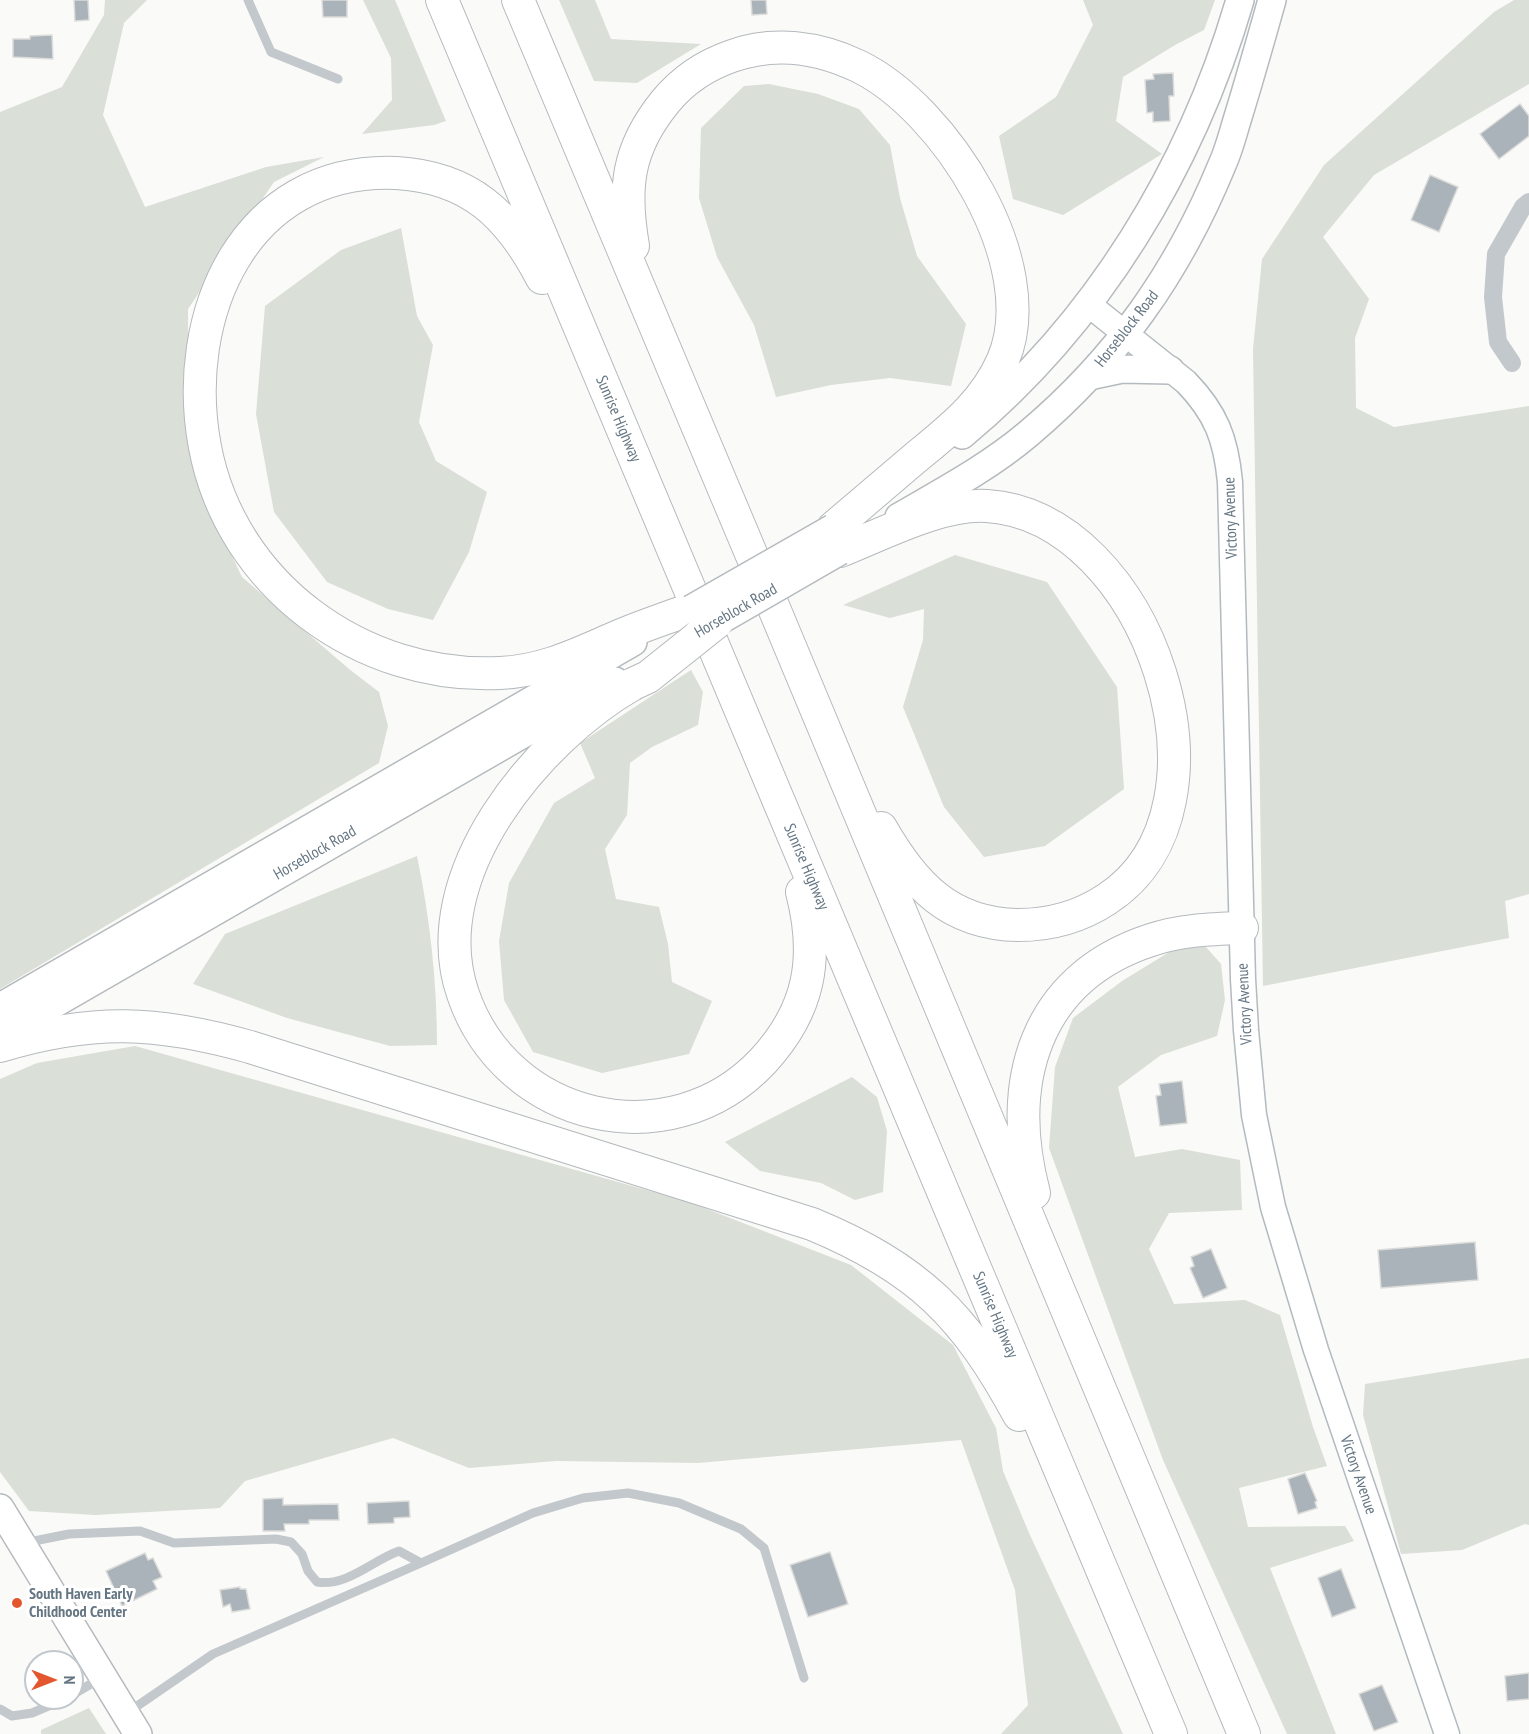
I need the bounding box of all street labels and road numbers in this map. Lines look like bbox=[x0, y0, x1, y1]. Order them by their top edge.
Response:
street label: Horseblock Road bbox=[1091, 287, 1163, 371]
street label: Sunrise Highway bbox=[591, 373, 645, 465]
street label: Victory Avenue bbox=[1220, 477, 1242, 559]
street label: Horseblock Road bbox=[691, 580, 781, 642]
street label: Sunrise Highway bbox=[779, 821, 833, 913]
street label: Horseblock Road bbox=[270, 822, 360, 884]
street label: Victory Avenue bbox=[1233, 963, 1257, 1045]
street label: Sunrise Highway bbox=[968, 1269, 1022, 1361]
street label: Victory Avenue bbox=[1336, 1433, 1380, 1517]

